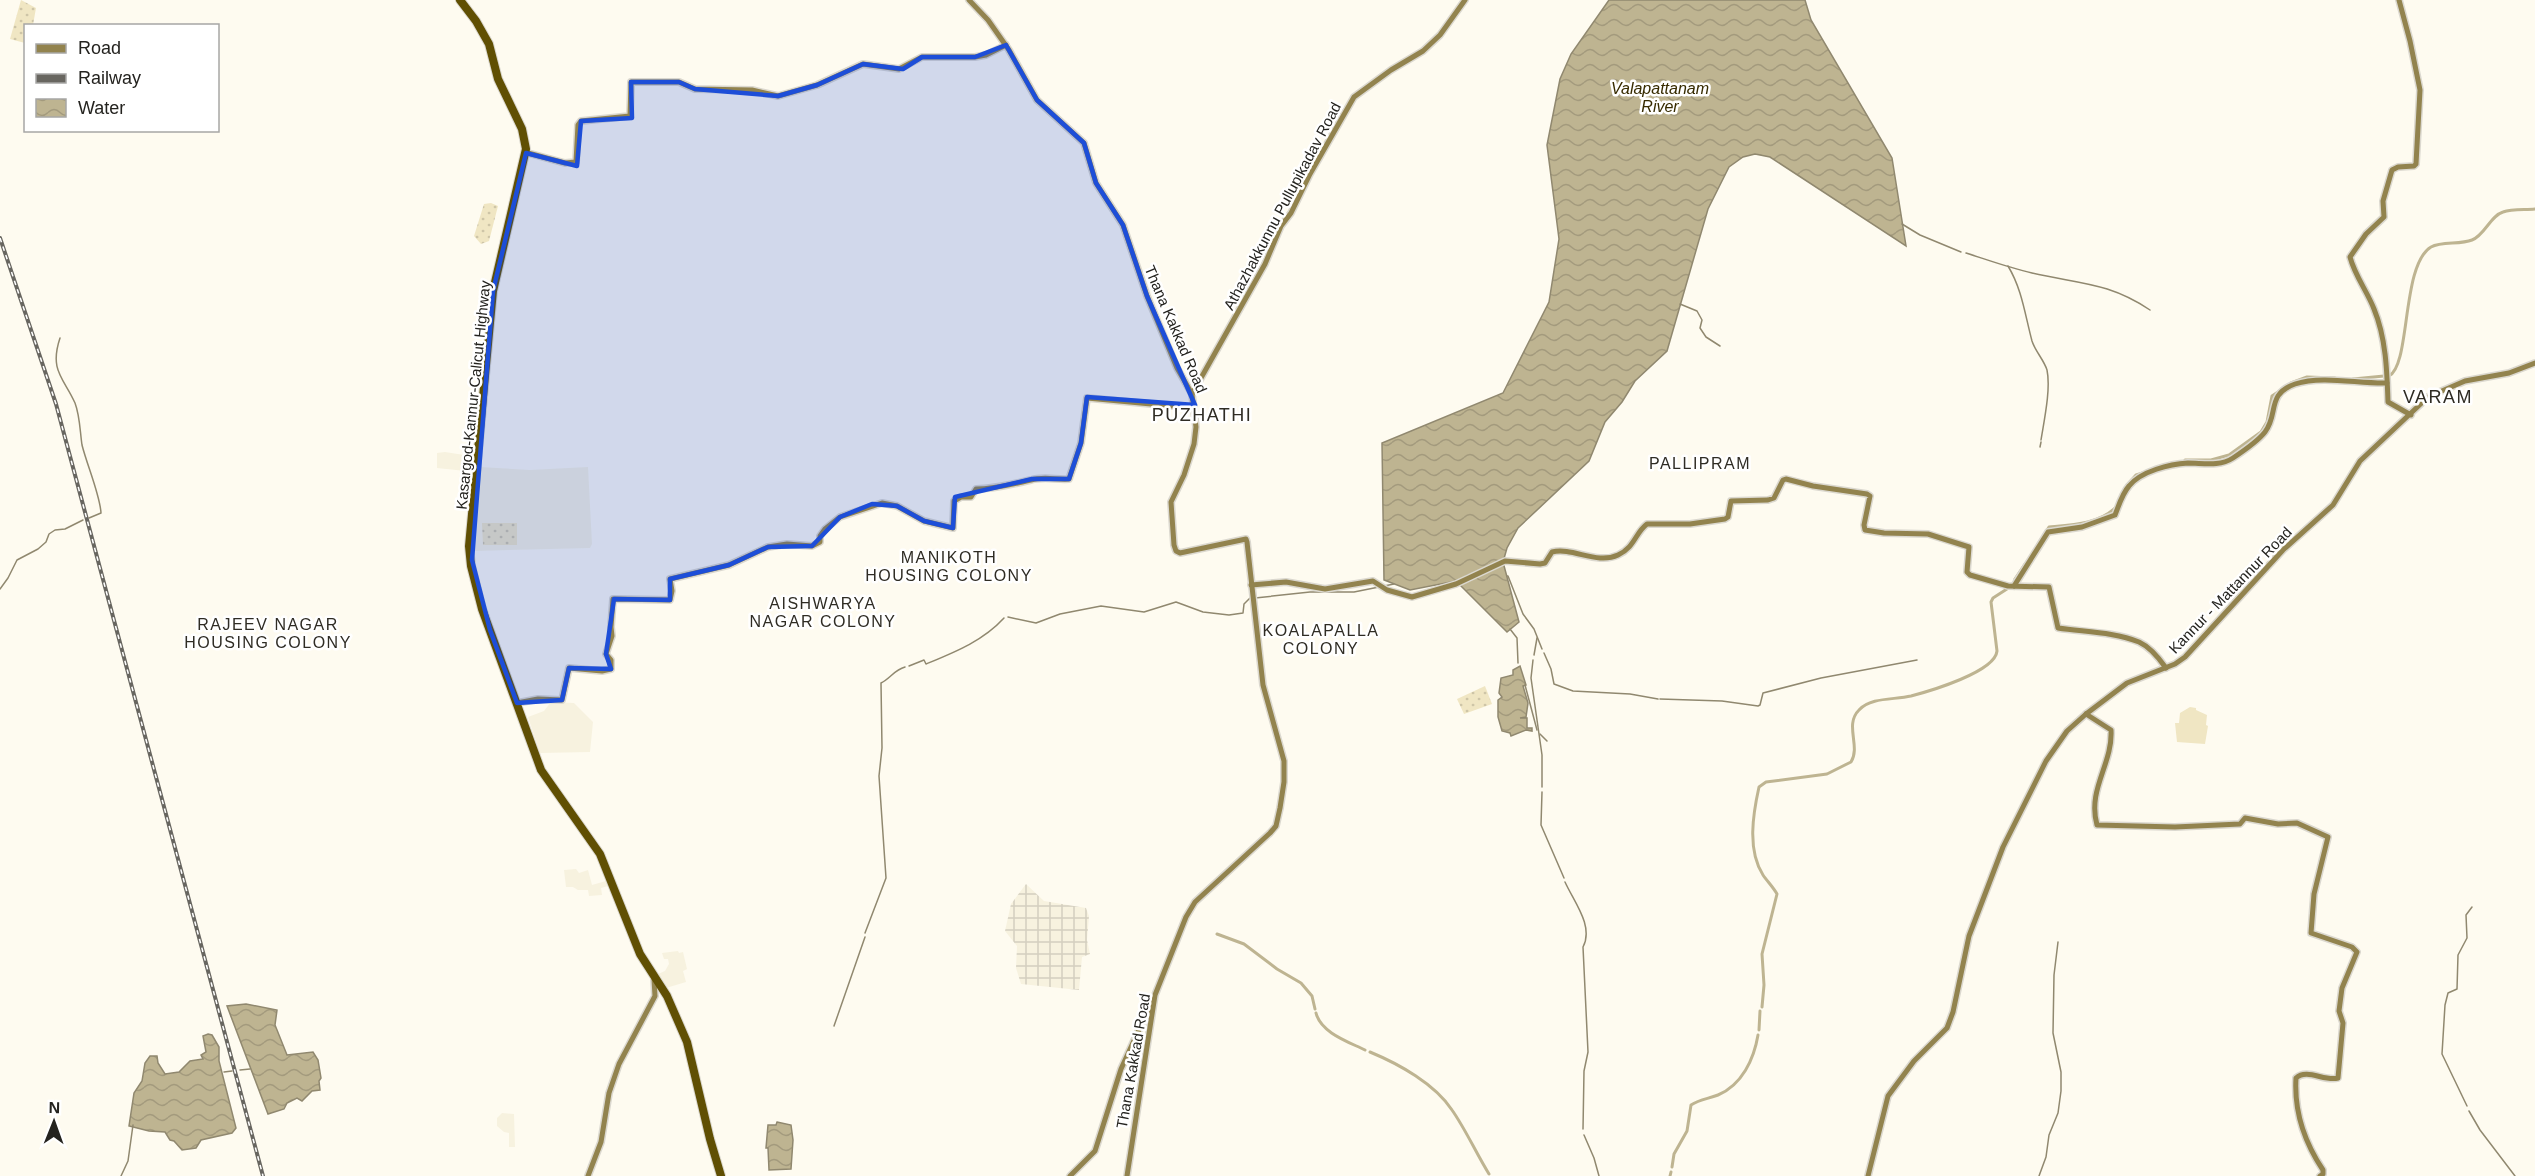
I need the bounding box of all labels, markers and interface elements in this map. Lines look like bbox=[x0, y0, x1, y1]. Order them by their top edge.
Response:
legend bbox=[24, 24, 219, 132]
text: Road bbox=[78, 38, 121, 58]
text: Railway bbox=[78, 68, 141, 88]
water label: Valapattanam River bbox=[1611, 80, 1709, 115]
text: Water bbox=[78, 98, 125, 118]
street label: Athazhakkunnu Pullupikadav Road bbox=[1220, 99, 1344, 313]
street label: Thana Kakkad Road bbox=[1141, 263, 1211, 395]
street label: Kasargod-Kannur-Calicut Highway bbox=[453, 279, 494, 510]
district label: VARAM bbox=[2403, 387, 2473, 407]
district label: PUZHATHI bbox=[1152, 405, 1252, 425]
district label: PALLIPRAM bbox=[1649, 455, 1751, 472]
street label: Kannur - Mattannur Road bbox=[2165, 523, 2295, 657]
district label: MANIKOTH HOUSING COLONY bbox=[865, 549, 1033, 584]
district label: AISHWARYA NAGAR COLONY bbox=[750, 595, 896, 630]
district label: RAJEEV NAGAR HOUSING COLONY bbox=[184, 616, 352, 651]
district label: KOALAPALLA COLONY bbox=[1263, 622, 1379, 657]
street label: Thana Kakkad Road bbox=[1113, 992, 1153, 1130]
north arrow bbox=[24, 1092, 84, 1152]
text: N bbox=[48, 1099, 60, 1116]

